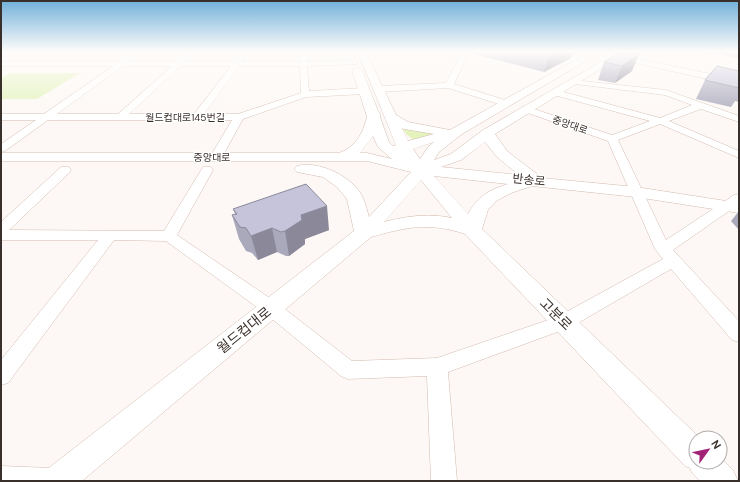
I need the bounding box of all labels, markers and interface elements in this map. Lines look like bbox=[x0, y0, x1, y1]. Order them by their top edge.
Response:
street label: 월드컵대로145번길 bbox=[145, 111, 225, 124]
street label: 중앙대로 bbox=[550, 113, 590, 137]
street label: 중앙대로 bbox=[194, 151, 230, 164]
street label: 반송로 bbox=[512, 170, 546, 190]
street label: 고분로 bbox=[536, 294, 576, 334]
street label: 월드컵대로 bbox=[213, 303, 275, 357]
north arrow bbox=[688, 430, 728, 470]
text: N bbox=[708, 437, 724, 452]

